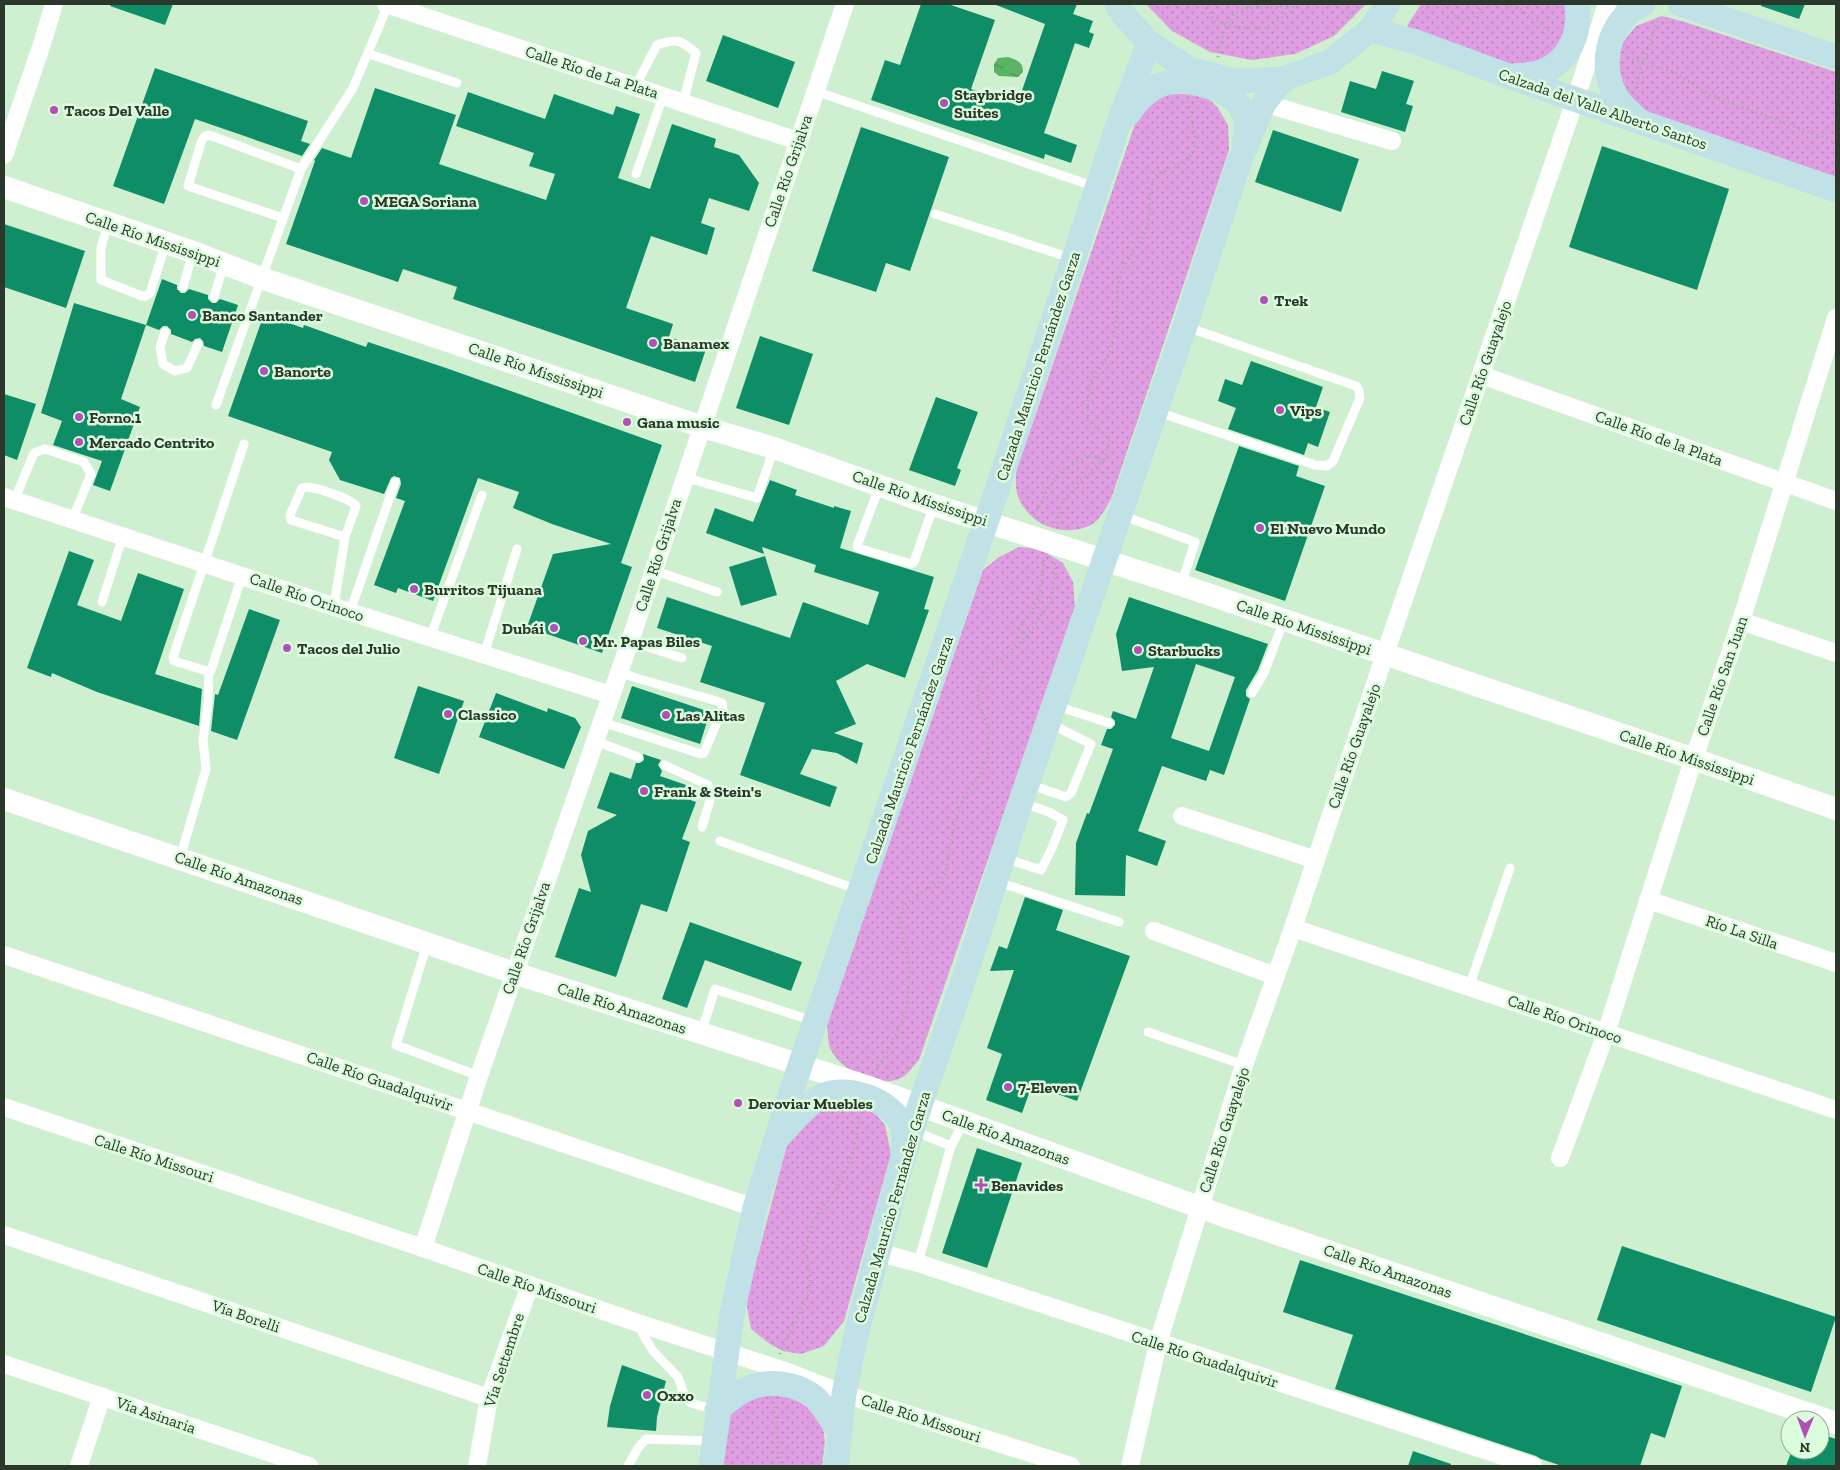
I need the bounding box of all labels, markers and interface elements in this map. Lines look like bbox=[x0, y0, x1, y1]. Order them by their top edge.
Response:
street label: Calle Río de La Plata bbox=[523, 42, 661, 103]
street label: Calzada del Valle Alberto Santos bbox=[1496, 64, 1710, 154]
place label: Staybridge Suites bbox=[954, 85, 1032, 122]
marker: Staybridge Suites bbox=[938, 97, 950, 109]
place label: Tacos Del Valle bbox=[64, 101, 170, 120]
marker: Tacos Del Valle bbox=[48, 104, 60, 116]
street label: Calle Río Grijalva bbox=[760, 112, 816, 230]
place label: MEGA Soriana bbox=[374, 192, 477, 211]
marker: MEGA Soriana bbox=[358, 195, 370, 207]
street label: Calle Río Mississippi bbox=[83, 207, 224, 271]
street label: Calzada Mauricio Fernández Garza bbox=[992, 249, 1084, 483]
place label: Trek bbox=[1274, 291, 1308, 310]
marker: Trek bbox=[1258, 294, 1270, 306]
street label: Calle Río Guayalejo bbox=[1455, 298, 1515, 428]
place label: Banco Santander bbox=[202, 306, 323, 325]
marker: Banco Santander bbox=[186, 309, 198, 321]
place label: Banamex bbox=[663, 334, 729, 353]
marker: Banamex bbox=[647, 337, 659, 349]
street label: Calle Río Mississippi bbox=[466, 338, 607, 402]
place label: Banorte bbox=[274, 362, 331, 381]
marker: Banorte bbox=[258, 365, 270, 377]
place label: Vips bbox=[1290, 401, 1322, 420]
marker: Vips bbox=[1274, 404, 1286, 416]
street label: Calle Río de la Plata bbox=[1593, 406, 1726, 470]
place label: Forno.1 bbox=[89, 408, 142, 427]
marker: Forno.1 bbox=[73, 411, 85, 423]
place label: Gana music bbox=[637, 413, 720, 432]
marker: Gana music bbox=[621, 416, 633, 428]
place label: Mercado Centrito bbox=[89, 433, 215, 452]
marker: Mercado Centrito bbox=[73, 436, 85, 448]
street label: Calle Río Mississippi bbox=[850, 466, 991, 530]
street label: Calle Río Grijalva bbox=[631, 496, 685, 614]
place label: El Nuevo Mundo bbox=[1270, 519, 1386, 538]
marker: El Nuevo Mundo bbox=[1254, 522, 1266, 534]
street label: Calle Río Orinoco bbox=[247, 569, 367, 625]
place label: Burritos Tijuana bbox=[424, 580, 542, 599]
marker: Burritos Tijuana bbox=[408, 583, 420, 595]
street label: Calle Río Mississippi bbox=[1234, 595, 1375, 659]
street label: Calle Río San Juan bbox=[1693, 613, 1752, 738]
place label: Dubái bbox=[502, 619, 544, 638]
marker: Dubái bbox=[548, 622, 560, 634]
place label: Mr. Papas Biles bbox=[593, 632, 700, 651]
street label: Calzada Mauricio Fernández Garza bbox=[861, 633, 957, 867]
marker: Mr. Papas Biles bbox=[577, 635, 589, 647]
place label: Tacos del Julio bbox=[297, 639, 401, 658]
place label: Starbucks bbox=[1148, 641, 1220, 660]
marker: Tacos del Julio bbox=[281, 642, 293, 654]
marker: Starbucks bbox=[1132, 644, 1144, 656]
street label: Calle Río Guayalejo bbox=[1324, 681, 1384, 811]
place label: Classico bbox=[458, 705, 517, 724]
place label: Las Alitas bbox=[676, 706, 745, 725]
marker: Classico bbox=[442, 708, 454, 720]
marker: Las Alitas bbox=[660, 709, 672, 721]
street label: Calle Río Mississippi bbox=[1617, 725, 1758, 789]
place label: Frank & Stein's bbox=[654, 782, 762, 801]
marker: Frank & Stein's bbox=[638, 785, 650, 797]
street label: Calle Río Amazonas bbox=[172, 847, 306, 909]
street label: Calle Río Grijalva bbox=[498, 879, 554, 997]
street label: Río La Silla bbox=[1703, 911, 1781, 953]
street label: Calle Río Amazonas bbox=[555, 978, 689, 1038]
street label: Calle Río Orinoco bbox=[1505, 991, 1625, 1047]
street label: Calle Río Guadalquivir bbox=[304, 1047, 456, 1115]
street label: Calle Río Guayalejo bbox=[1195, 1065, 1253, 1195]
place label: 7-Eleven bbox=[1018, 1078, 1078, 1097]
marker: 7-Eleven bbox=[1002, 1081, 1014, 1093]
street label: Calzada Mauricio Fernández Garza bbox=[850, 1089, 934, 1325]
place label: Deroviar Muebles bbox=[748, 1094, 873, 1113]
marker: Deroviar Muebles bbox=[732, 1097, 744, 1109]
street label: Calle Río Amazonas bbox=[939, 1105, 1073, 1169]
street label: Calle Río Missouri bbox=[92, 1130, 217, 1186]
place label: Benavides bbox=[991, 1176, 1063, 1195]
marker: Benavides bbox=[975, 1179, 987, 1191]
street label: Calle Río Amazonas bbox=[1321, 1240, 1455, 1302]
street label: Calle Río Missouri bbox=[475, 1259, 600, 1317]
street label: Vía Borelli bbox=[208, 1295, 283, 1337]
street label: Vía Settembre bbox=[480, 1310, 528, 1410]
street label: Calle Río Guadalquivir bbox=[1129, 1326, 1281, 1392]
place label: Oxxo bbox=[657, 1386, 694, 1405]
marker: Oxxo bbox=[641, 1389, 653, 1401]
street label: Calle Río Missouri bbox=[859, 1390, 984, 1446]
street label: Vía Asinaria bbox=[113, 1392, 199, 1438]
north arrow bbox=[1780, 1410, 1830, 1460]
text: N bbox=[1799, 1439, 1810, 1456]

